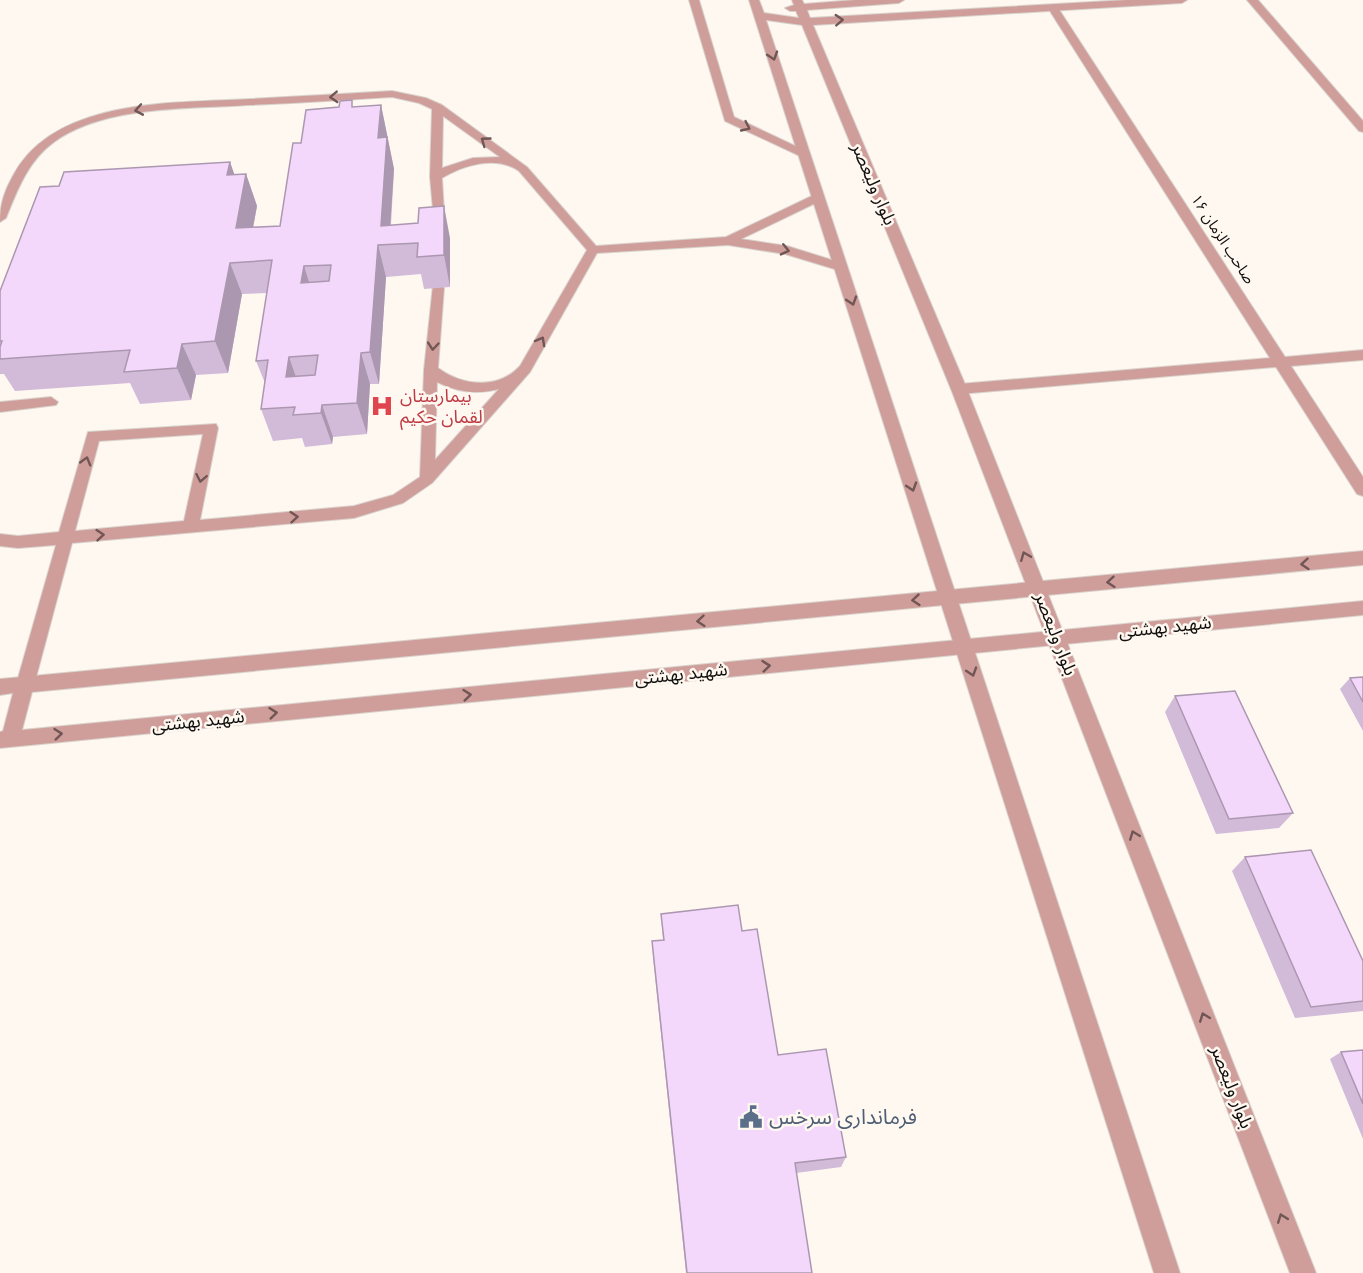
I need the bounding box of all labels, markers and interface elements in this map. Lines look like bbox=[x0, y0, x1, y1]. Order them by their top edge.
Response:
one-way arrow bbox=[834, 13, 843, 26]
one-way arrow bbox=[765, 50, 778, 61]
one-way arrow bbox=[329, 91, 338, 104]
one-way arrow bbox=[135, 103, 144, 115]
one-way arrow bbox=[739, 120, 750, 132]
one-way arrow bbox=[481, 137, 492, 148]
street label: بلوار ولیعصر bbox=[846, 138, 902, 228]
street label: صاحب الزمان ۱۶ bbox=[1187, 190, 1260, 287]
one-way arrow bbox=[780, 243, 790, 256]
one-way arrow bbox=[845, 295, 857, 306]
one-way arrow bbox=[534, 337, 545, 347]
one-way arrow bbox=[427, 341, 440, 351]
place label: بیمارستان لقمان حکیم bbox=[400, 384, 483, 430]
hospital icon: بیمارستان لقمان حکیم bbox=[369, 393, 395, 419]
one-way arrow bbox=[79, 456, 91, 467]
one-way arrow bbox=[195, 472, 208, 482]
one-way arrow bbox=[905, 481, 917, 492]
one-way arrow bbox=[290, 511, 299, 524]
one-way arrow bbox=[96, 529, 105, 542]
one-way arrow bbox=[1020, 551, 1032, 562]
one-way arrow bbox=[1300, 557, 1309, 570]
one-way arrow bbox=[1106, 575, 1115, 588]
street label: بلوار ولیعصر bbox=[1030, 588, 1083, 679]
one-way arrow bbox=[912, 593, 921, 606]
street label: شهید بهشتی bbox=[1117, 610, 1213, 643]
one-way arrow bbox=[697, 614, 706, 627]
street label: شهید بهشتی bbox=[633, 657, 729, 690]
one-way arrow bbox=[761, 660, 770, 673]
one-way arrow bbox=[965, 666, 977, 677]
one-way arrow bbox=[463, 689, 472, 702]
street label: شهید بهشتی bbox=[150, 704, 246, 737]
one-way arrow bbox=[269, 707, 278, 720]
one-way arrow bbox=[54, 728, 63, 741]
one-way arrow bbox=[1129, 830, 1141, 841]
one-way arrow bbox=[1199, 1012, 1212, 1023]
street label: بلوار ولیعصر bbox=[1206, 1041, 1259, 1132]
place label: فرمانداری سرخس bbox=[769, 1103, 917, 1130]
public building icon: فرمانداری سرخس bbox=[738, 1104, 764, 1130]
one-way arrow bbox=[1277, 1214, 1289, 1225]

